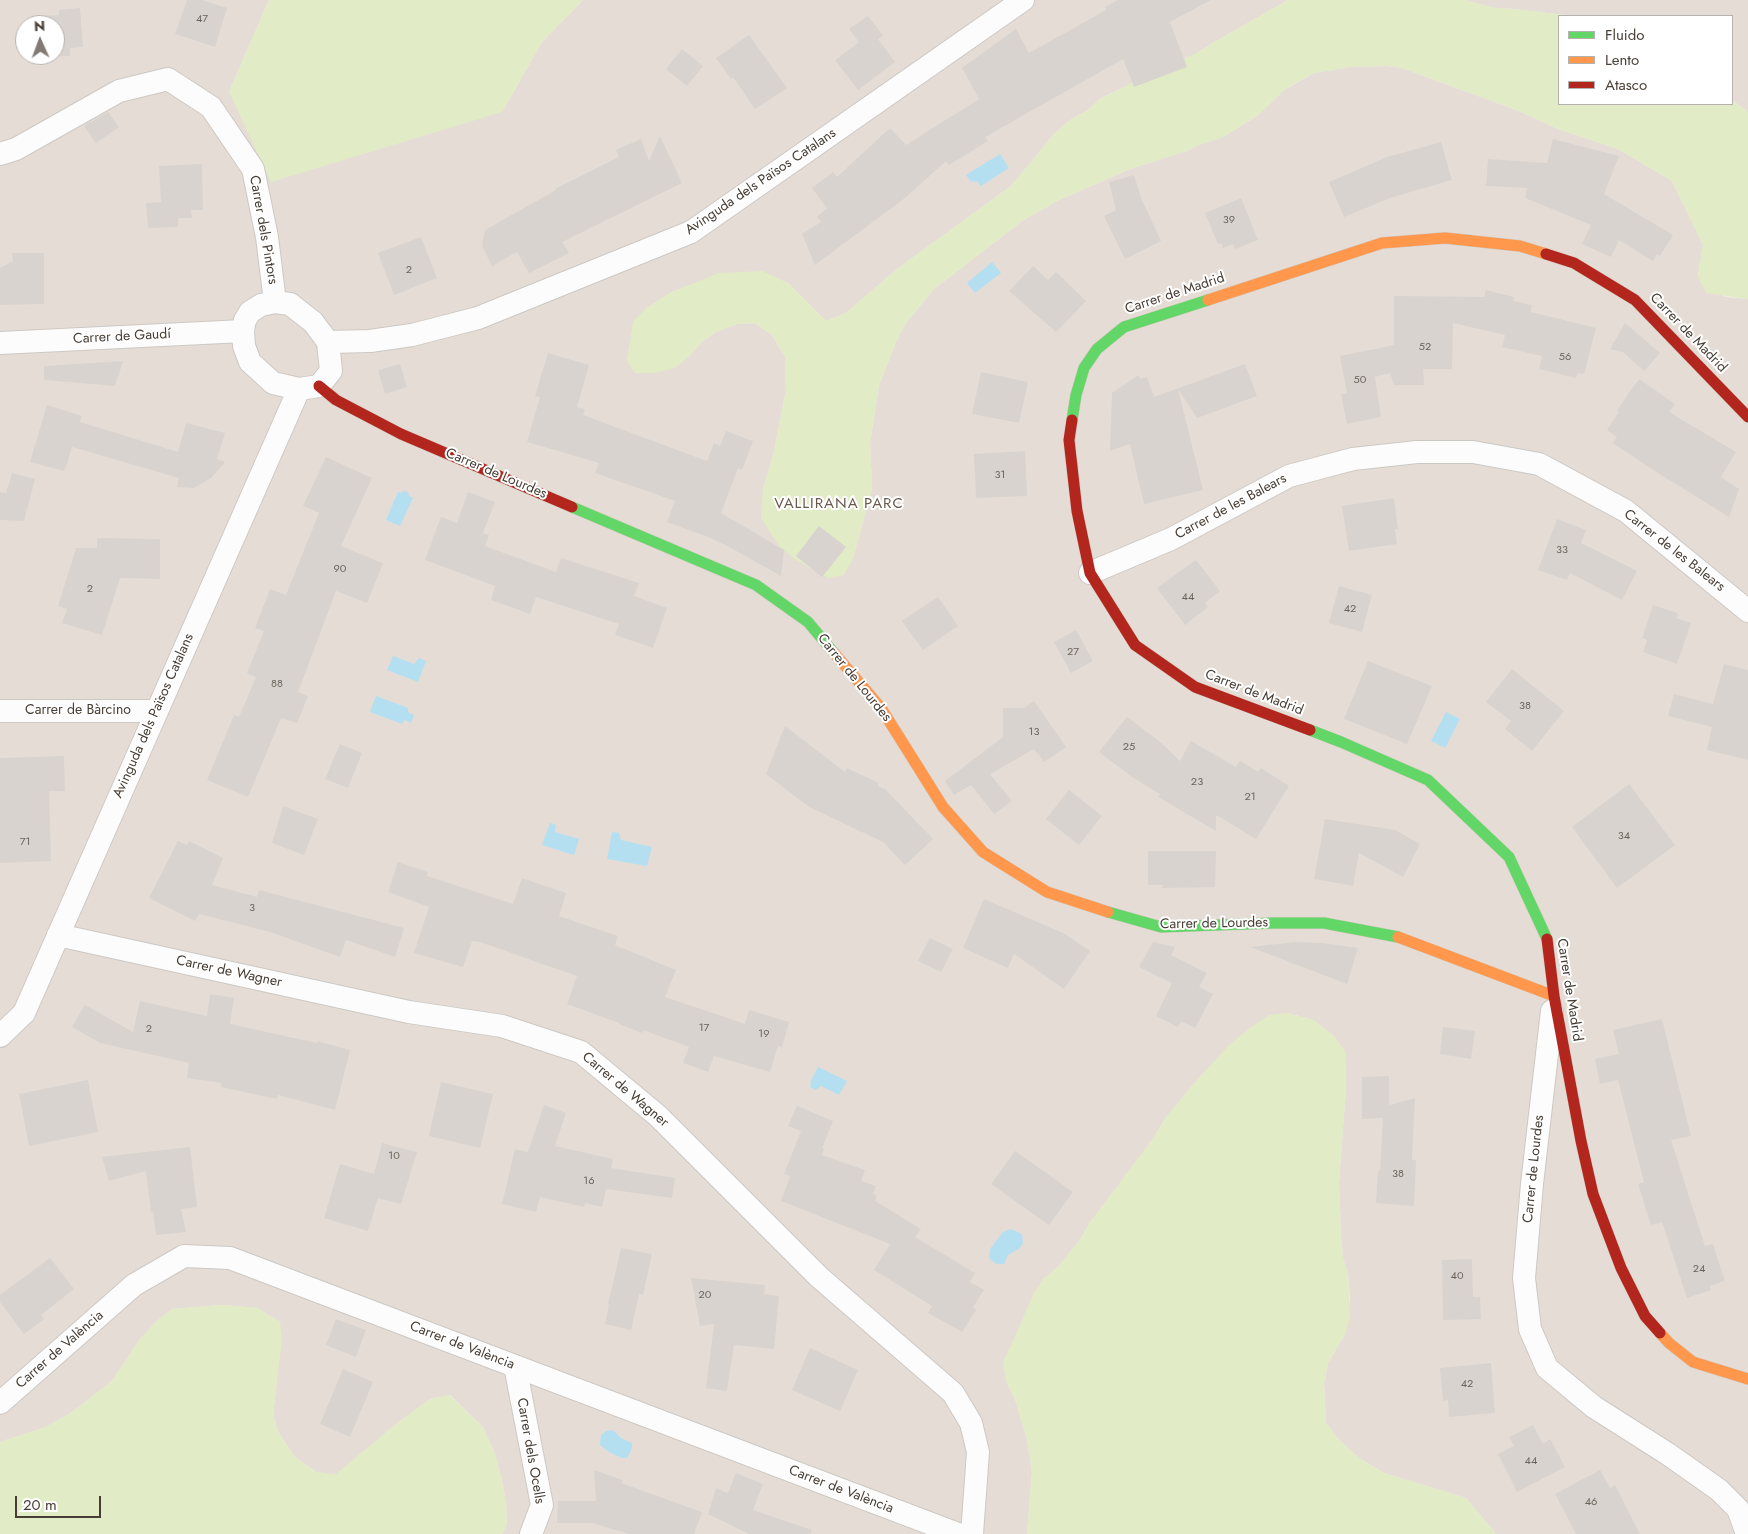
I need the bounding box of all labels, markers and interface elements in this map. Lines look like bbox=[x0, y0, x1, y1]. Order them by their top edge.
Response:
house number: 47 bbox=[196, 12, 208, 26]
north arrow bbox=[15, 15, 65, 65]
legend bbox=[1558, 15, 1733, 105]
text: N bbox=[34, 16, 45, 36]
text: Fluido bbox=[1605, 24, 1644, 46]
text: Lento bbox=[1605, 49, 1639, 71]
text: Atasco bbox=[1605, 74, 1647, 96]
street label: Avinguda dels Països Catalans bbox=[682, 125, 840, 239]
street label: Carrer dels Pintors bbox=[245, 174, 281, 286]
house number: 39 bbox=[1223, 213, 1235, 227]
house number: 2 bbox=[406, 263, 412, 277]
street label: Carrer de Madrid bbox=[1123, 270, 1227, 318]
street label: Carrer de Madrid bbox=[1646, 290, 1730, 376]
street label: Carrer de Gaudí bbox=[73, 326, 171, 348]
house number: 52 bbox=[1419, 340, 1431, 354]
house number: 56 bbox=[1559, 350, 1571, 364]
house number: 50 bbox=[1354, 373, 1366, 387]
street label: Carrer de Lourdes bbox=[443, 445, 549, 503]
house number: 31 bbox=[995, 468, 1005, 482]
street label: Carrer de les Balears bbox=[1172, 471, 1290, 543]
district label: VALLIRANA PARC bbox=[772, 495, 906, 513]
street label: Carrer de les Balears bbox=[1620, 506, 1728, 596]
house number: 33 bbox=[1556, 543, 1568, 557]
house number: 90 bbox=[334, 562, 346, 576]
house number: 2 bbox=[87, 582, 93, 596]
house number: 44 bbox=[1182, 590, 1194, 604]
house number: 42 bbox=[1344, 602, 1356, 616]
street label: Avinguda dels Països Catalans bbox=[110, 631, 198, 801]
street label: Carrer de Lourdes bbox=[813, 631, 895, 725]
house number: 27 bbox=[1067, 645, 1079, 659]
street label: Carrer de Madrid bbox=[1203, 667, 1305, 719]
house number: 88 bbox=[271, 677, 283, 691]
house number: 38 bbox=[1519, 699, 1531, 713]
street label: Carrer de Bàrcino bbox=[25, 703, 131, 719]
house number: 13 bbox=[1029, 725, 1039, 739]
house number: 25 bbox=[1123, 740, 1135, 754]
house number: 23 bbox=[1191, 775, 1203, 789]
house number: 21 bbox=[1244, 790, 1256, 804]
house number: 34 bbox=[1618, 829, 1630, 843]
house number: 71 bbox=[20, 835, 30, 849]
house number: 3 bbox=[249, 901, 255, 915]
street label: Carrer de Lourdes bbox=[1160, 915, 1268, 933]
street label: Carrer de Madrid bbox=[1553, 937, 1585, 1043]
street label: Carrer de Wagner bbox=[175, 953, 283, 991]
house number: 17 bbox=[699, 1021, 709, 1035]
house number: 2 bbox=[146, 1022, 152, 1036]
house number: 19 bbox=[758, 1027, 770, 1041]
street label: Carrer de Wagner bbox=[578, 1049, 672, 1131]
street label: Carrer de Lourdes bbox=[1520, 1114, 1548, 1224]
house number: 10 bbox=[388, 1149, 400, 1163]
house number: 38 bbox=[1392, 1167, 1404, 1181]
house number: 16 bbox=[583, 1174, 595, 1188]
house number: 24 bbox=[1693, 1262, 1705, 1276]
house number: 40 bbox=[1450, 1269, 1464, 1283]
house number: 20 bbox=[699, 1288, 711, 1302]
street label: Carrer de València bbox=[13, 1307, 107, 1393]
street label: Carrer de València bbox=[407, 1318, 517, 1374]
house number: 42 bbox=[1461, 1377, 1473, 1391]
street label: Carrer dels Ocells bbox=[512, 1397, 548, 1505]
house number: 44 bbox=[1525, 1454, 1537, 1468]
street label: Carrer de València bbox=[786, 1462, 896, 1518]
scale bar bbox=[18, 1486, 104, 1518]
text: 20 m bbox=[23, 1494, 57, 1516]
house number: 46 bbox=[1585, 1495, 1597, 1509]

